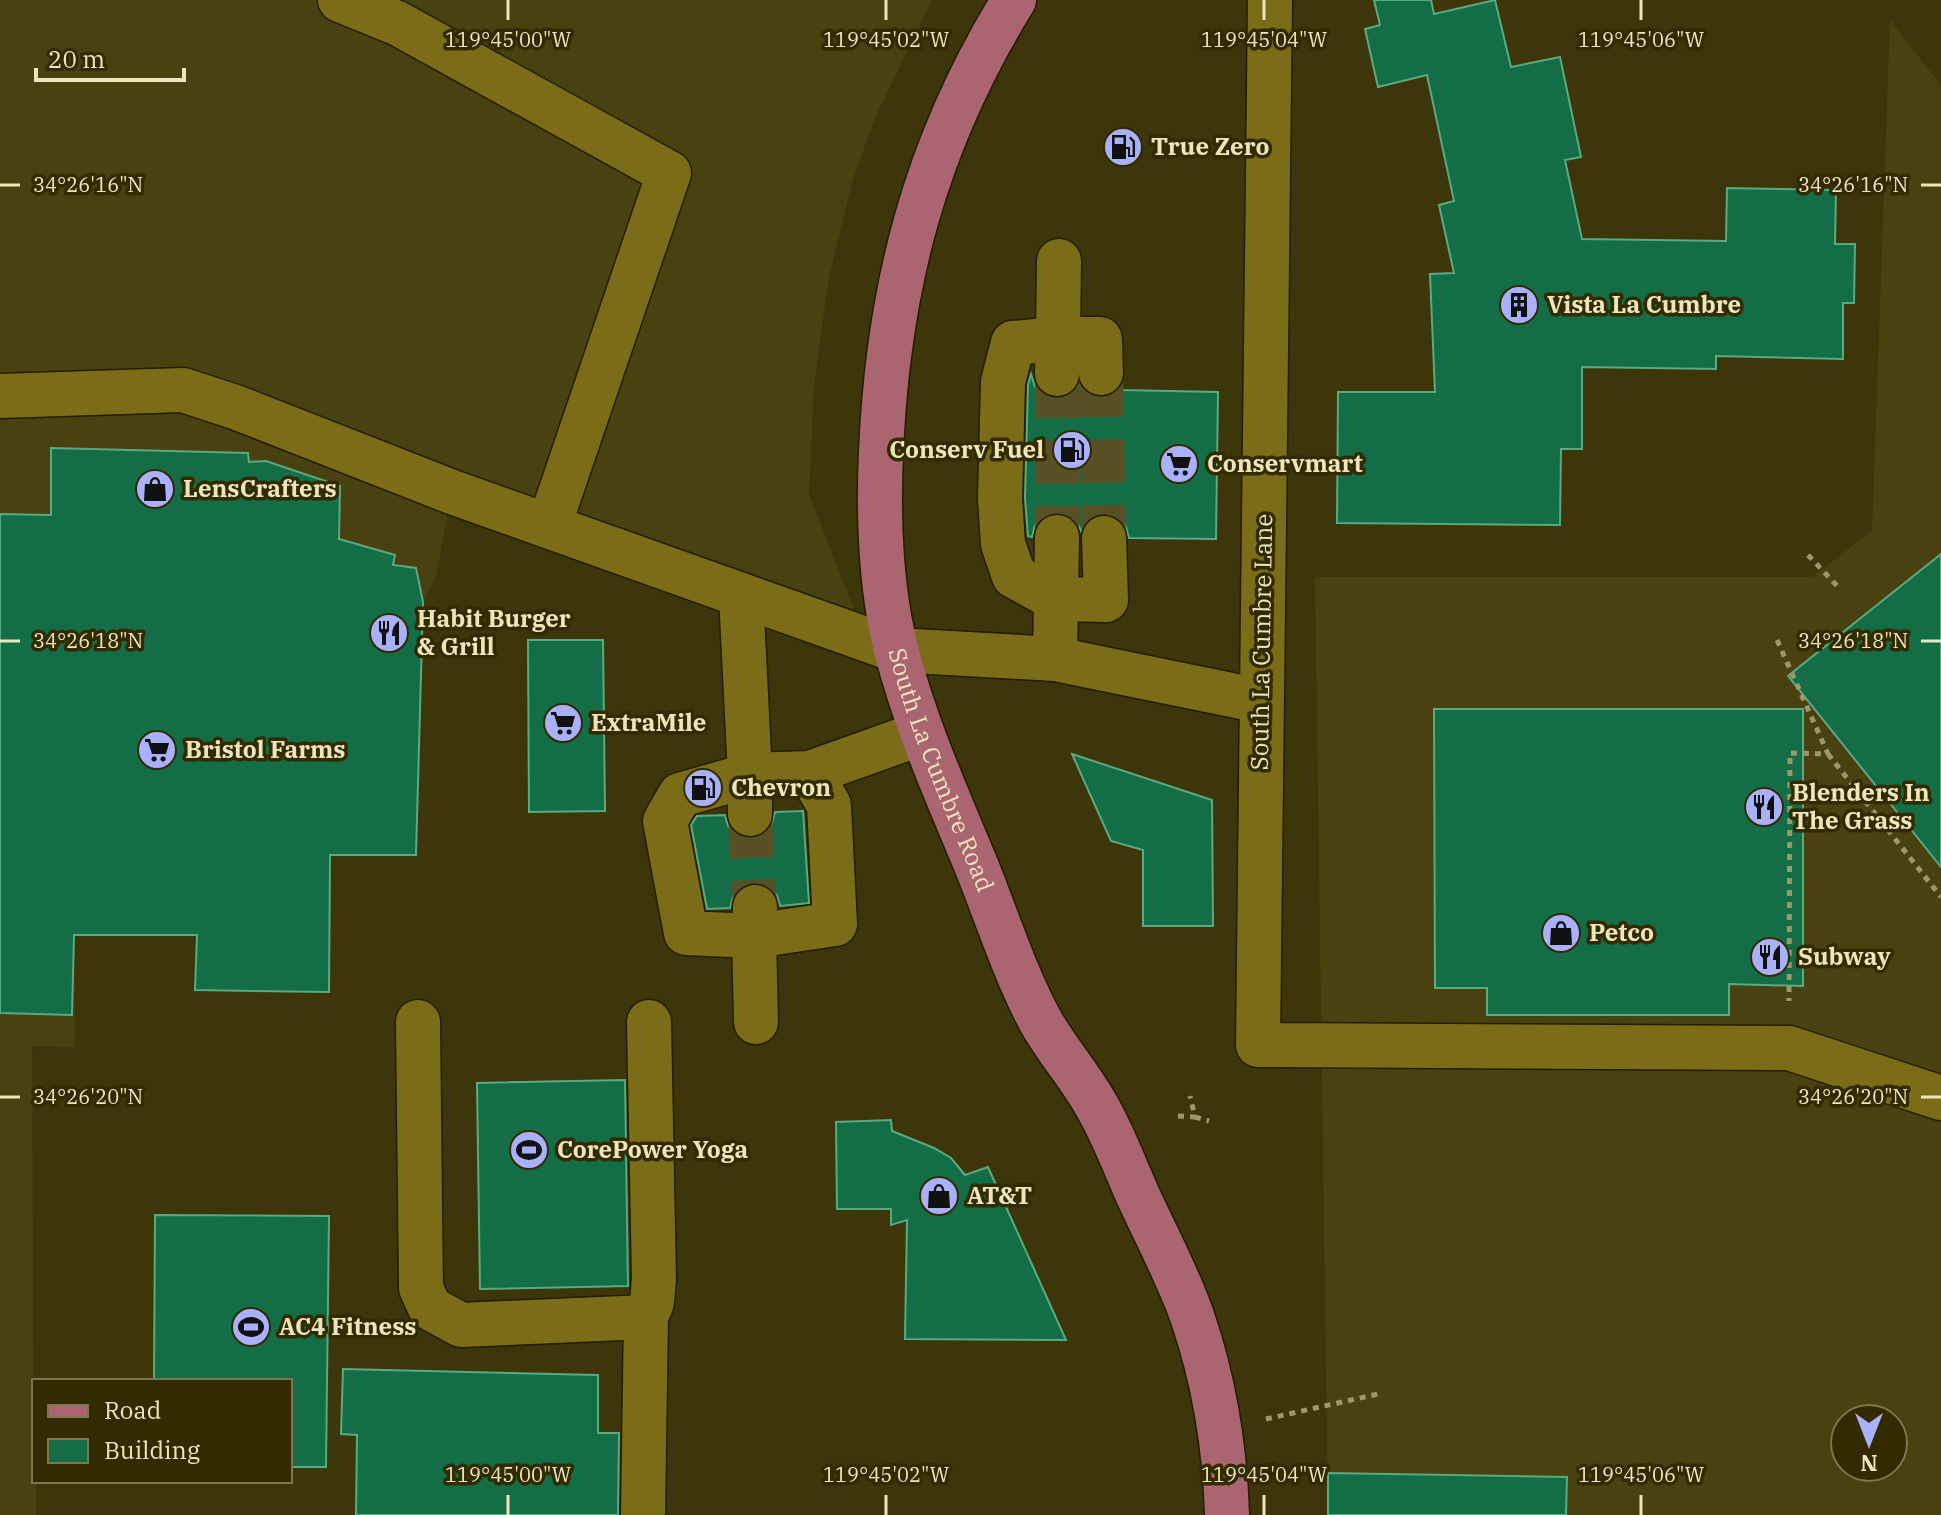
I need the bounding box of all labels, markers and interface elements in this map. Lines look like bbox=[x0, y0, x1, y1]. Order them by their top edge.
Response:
text: 119°45'00"W bbox=[445, 26, 571, 53]
text: 119°45'02"W bbox=[823, 26, 949, 53]
text: 119°45'04"W bbox=[1201, 26, 1327, 53]
text: 119°45'06"W bbox=[1578, 26, 1704, 53]
scale bar bbox=[36, 32, 184, 82]
text: 20 m bbox=[48, 43, 105, 75]
fuel station icon: True Zero bbox=[1102, 126, 1144, 168]
place label: True Zero bbox=[1151, 130, 1270, 162]
text: 34°26'16"N bbox=[33, 171, 143, 198]
text: 34°26'16"N bbox=[1798, 171, 1908, 198]
building icon: Vista La Cumbre bbox=[1498, 284, 1540, 326]
place label: Vista La Cumbre bbox=[1547, 288, 1741, 320]
fuel station icon: Conserv Fuel bbox=[1051, 429, 1093, 471]
place label: Conserv Fuel bbox=[889, 433, 1044, 465]
supermarket icon: Conservmart bbox=[1158, 443, 1200, 485]
place label: Conservmart bbox=[1207, 447, 1363, 479]
shop icon: LensCrafters bbox=[134, 468, 176, 510]
place label: LensCrafters bbox=[183, 472, 337, 504]
street label: South La Cumbre Lane bbox=[1243, 513, 1279, 771]
place label: Habit Burger & Grill bbox=[417, 602, 571, 662]
restaurant icon: Habit Burger & Grill bbox=[368, 612, 410, 654]
text: 34°26'18"N bbox=[33, 627, 143, 654]
text: 34°26'18"N bbox=[1798, 627, 1908, 654]
street label: South La Cumbre Road bbox=[881, 644, 1002, 896]
supermarket icon: ExtraMile bbox=[542, 702, 584, 744]
place label: ExtraMile bbox=[591, 706, 706, 738]
supermarket icon: Bristol Farms bbox=[136, 729, 178, 771]
place label: Bristol Farms bbox=[185, 733, 346, 765]
fuel station icon: Chevron bbox=[682, 767, 724, 809]
place label: Chevron bbox=[731, 771, 831, 803]
place label: Blenders In The Grass bbox=[1792, 776, 1930, 836]
restaurant icon: Blenders In The Grass bbox=[1743, 786, 1785, 828]
shop icon: Petco bbox=[1540, 912, 1582, 954]
place label: Petco bbox=[1589, 916, 1654, 948]
restaurant icon: Subway bbox=[1749, 936, 1791, 978]
place label: Subway bbox=[1798, 940, 1891, 972]
text: 34°26'20"N bbox=[33, 1083, 143, 1110]
text: 34°26'20"N bbox=[1798, 1083, 1908, 1110]
sports icon: CorePower Yoga bbox=[508, 1129, 550, 1171]
place label: CorePower Yoga bbox=[557, 1133, 749, 1165]
shop icon: AT&T bbox=[918, 1175, 960, 1217]
place label: AT&T bbox=[967, 1179, 1032, 1211]
sports icon: AC4 Fitness bbox=[230, 1306, 272, 1348]
place label: AC4 Fitness bbox=[279, 1310, 416, 1342]
legend bbox=[32, 1379, 292, 1483]
text: Road bbox=[104, 1394, 161, 1426]
north arrow bbox=[1829, 1403, 1909, 1483]
text: Building bbox=[104, 1434, 200, 1466]
text: N bbox=[1860, 1449, 1878, 1478]
text: 119°45'00"W bbox=[445, 1461, 571, 1488]
text: 119°45'02"W bbox=[823, 1461, 949, 1488]
text: 119°45'04"W bbox=[1201, 1461, 1327, 1488]
text: 119°45'06"W bbox=[1578, 1461, 1704, 1488]

